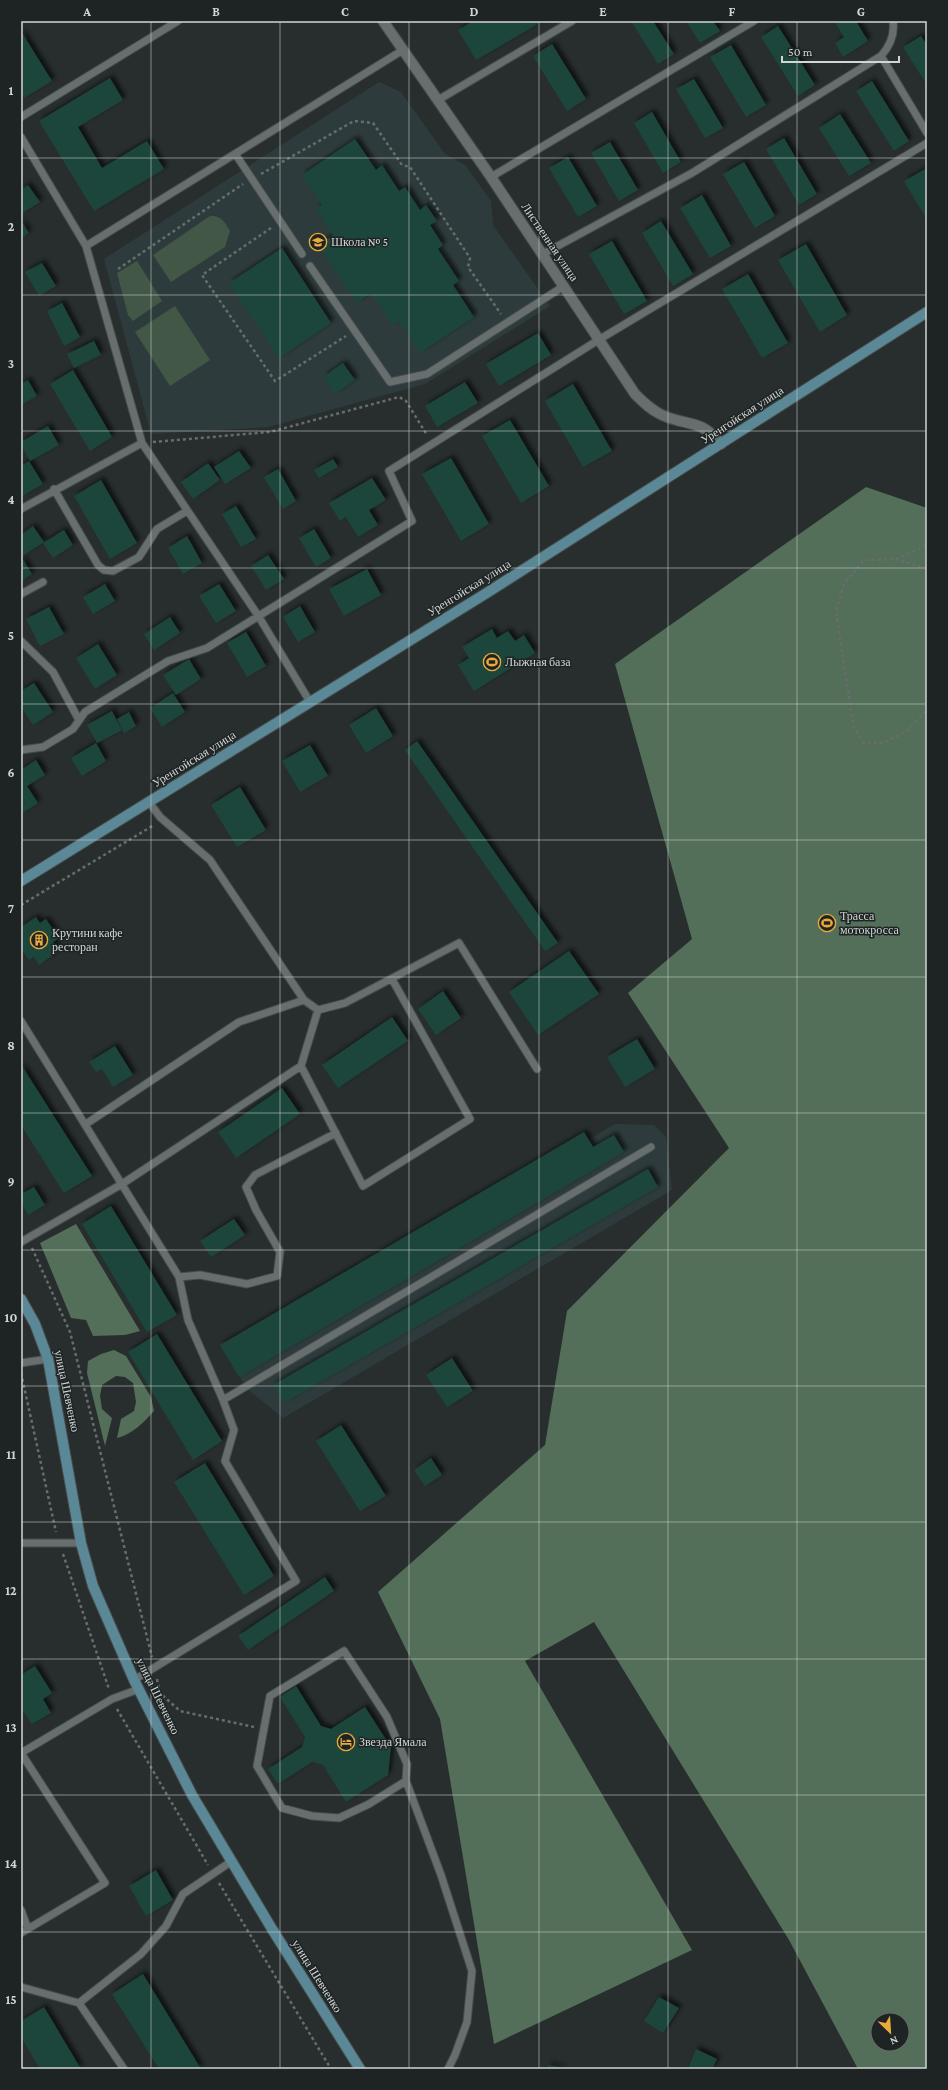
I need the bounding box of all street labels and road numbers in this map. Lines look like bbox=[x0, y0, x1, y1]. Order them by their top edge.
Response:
street label: Лиственная улица bbox=[519, 200, 582, 284]
street label: Уренгойская улица bbox=[698, 383, 787, 447]
street label: Уренгойская улица bbox=[425, 556, 514, 619]
street label: Уренгойская улица bbox=[150, 727, 239, 790]
street label: улица Шевченко bbox=[51, 1349, 83, 1433]
street label: улица Шевченко bbox=[133, 1655, 183, 1737]
street label: улица Шевченко bbox=[289, 1937, 345, 2015]

